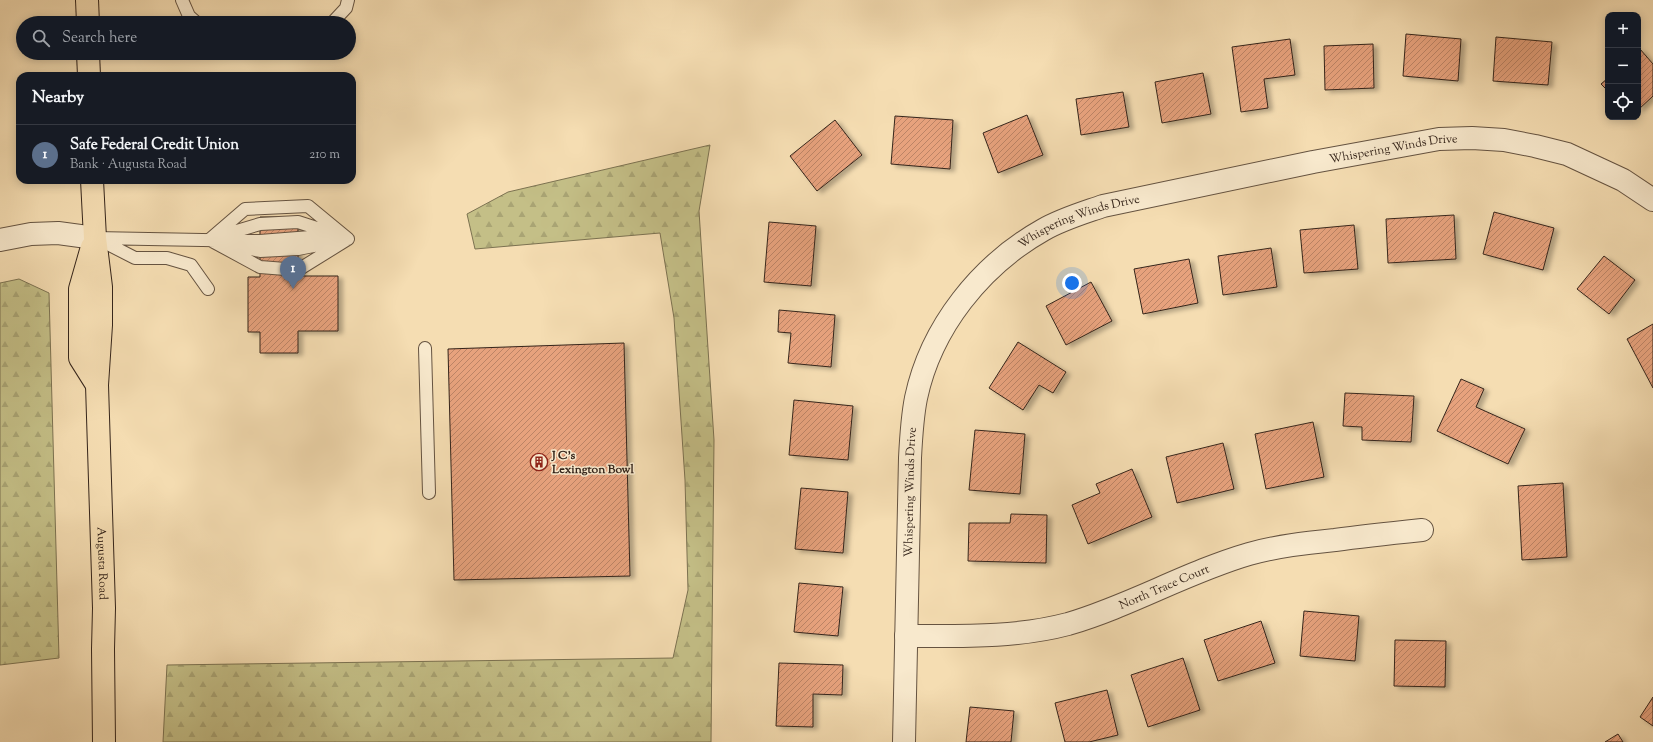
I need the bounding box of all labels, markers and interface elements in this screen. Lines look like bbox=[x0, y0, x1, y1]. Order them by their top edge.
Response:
map controls bbox=[1605, 12, 1641, 120]
button: + bbox=[1605, 12, 1641, 48]
search box bbox=[16, 16, 356, 60]
icon: search bbox=[30, 27, 52, 49]
text: Search here bbox=[62, 28, 137, 49]
button: − bbox=[1605, 48, 1641, 84]
button: locate bbox=[1605, 84, 1641, 120]
text: Nearby bbox=[32, 86, 84, 110]
street label: Whispering Winds Drive bbox=[1328, 130, 1458, 169]
text: Safe Federal Credit Union bbox=[70, 135, 239, 156]
text: 1 bbox=[43, 146, 47, 164]
text: 210 m bbox=[309, 146, 340, 164]
text: Bank · Augusta Road bbox=[70, 156, 187, 174]
street label: Whispering Winds Drive bbox=[1015, 190, 1142, 253]
pin: 1 bbox=[280, 256, 306, 289]
your location bbox=[1062, 273, 1082, 293]
street label: Whispering Winds Drive bbox=[900, 426, 922, 557]
place label: J C's Lexington Bowl bbox=[551, 447, 635, 479]
building icon: J C's Lexington Bowl bbox=[529, 452, 549, 472]
street label: Augusta Road bbox=[91, 527, 112, 600]
street label: North Trace Court bbox=[1117, 560, 1212, 615]

